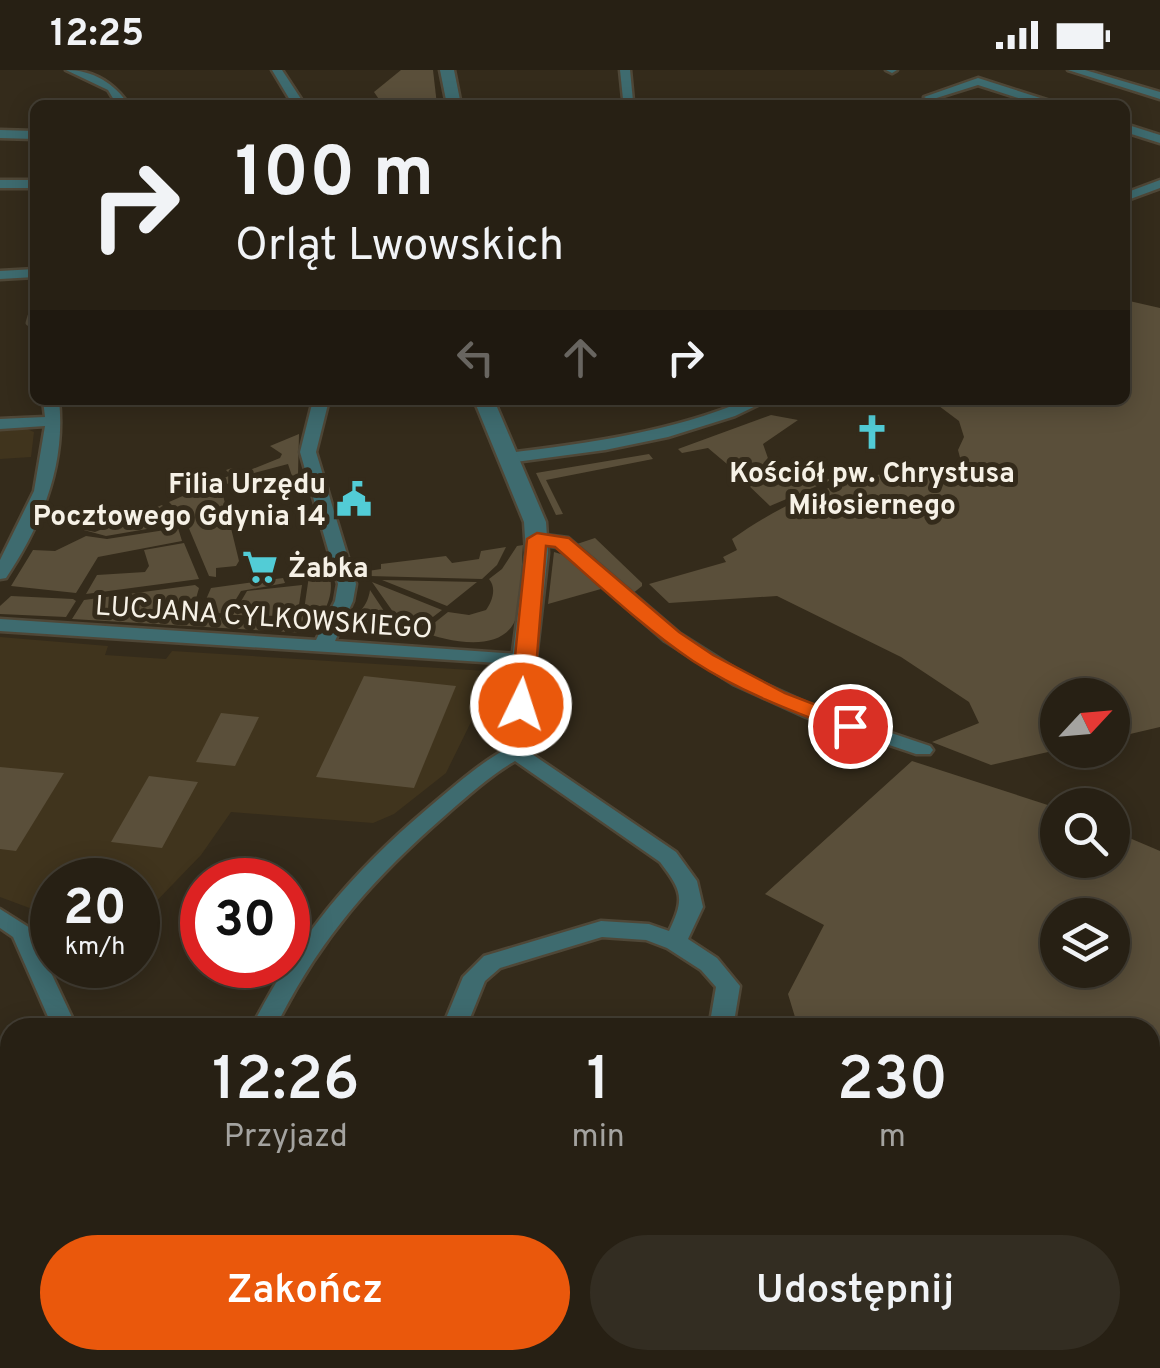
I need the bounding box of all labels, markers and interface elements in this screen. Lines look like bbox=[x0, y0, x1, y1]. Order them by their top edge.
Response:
text: 12:25 bbox=[50, 11, 144, 60]
text: 100 m bbox=[235, 132, 434, 221]
icon: right bbox=[70, 140, 200, 270]
text: Orląt Lwowskich bbox=[235, 219, 564, 276]
icon: left bbox=[448, 330, 503, 385]
icon: ahead bbox=[553, 330, 608, 385]
icon: right bbox=[658, 330, 713, 385]
church icon: Kościół pw. Chrystusa Miłosiernego bbox=[853, 413, 891, 451]
place label: Kościół pw. Chrystusa Miłosiernego bbox=[729, 457, 1015, 525]
place label: Filia Urzędu Pocztowego Gdynia 14 bbox=[33, 468, 326, 536]
public building icon: Filia Urzędu Pocztowego Gdynia 14 bbox=[335, 480, 373, 518]
supermarket icon: Żabka bbox=[241, 548, 279, 586]
place label: Żabka bbox=[288, 550, 369, 588]
street label: LUCJANA CYLKOWSKIEGO bbox=[94, 589, 434, 649]
position arrow bbox=[469, 653, 573, 757]
north arrow bbox=[1040, 678, 1130, 768]
map controls bbox=[1040, 678, 1130, 988]
pin bbox=[808, 684, 893, 769]
icon: arrive bbox=[823, 699, 878, 754]
button: search bbox=[1040, 788, 1130, 878]
speed limit sign: 30 bbox=[180, 858, 310, 988]
text: 20 bbox=[63, 879, 127, 942]
button: layers bbox=[1040, 898, 1130, 988]
text: km/h bbox=[65, 932, 125, 964]
text: 12:26 bbox=[212, 1045, 360, 1121]
text: 1 bbox=[587, 1045, 610, 1121]
text: 230 bbox=[837, 1045, 948, 1121]
text: Przyjazd bbox=[224, 1118, 348, 1158]
text: min bbox=[572, 1118, 625, 1158]
text: m bbox=[879, 1118, 906, 1158]
button: Zakończ bbox=[40, 1235, 570, 1350]
button: Udostępnij bbox=[590, 1235, 1120, 1350]

